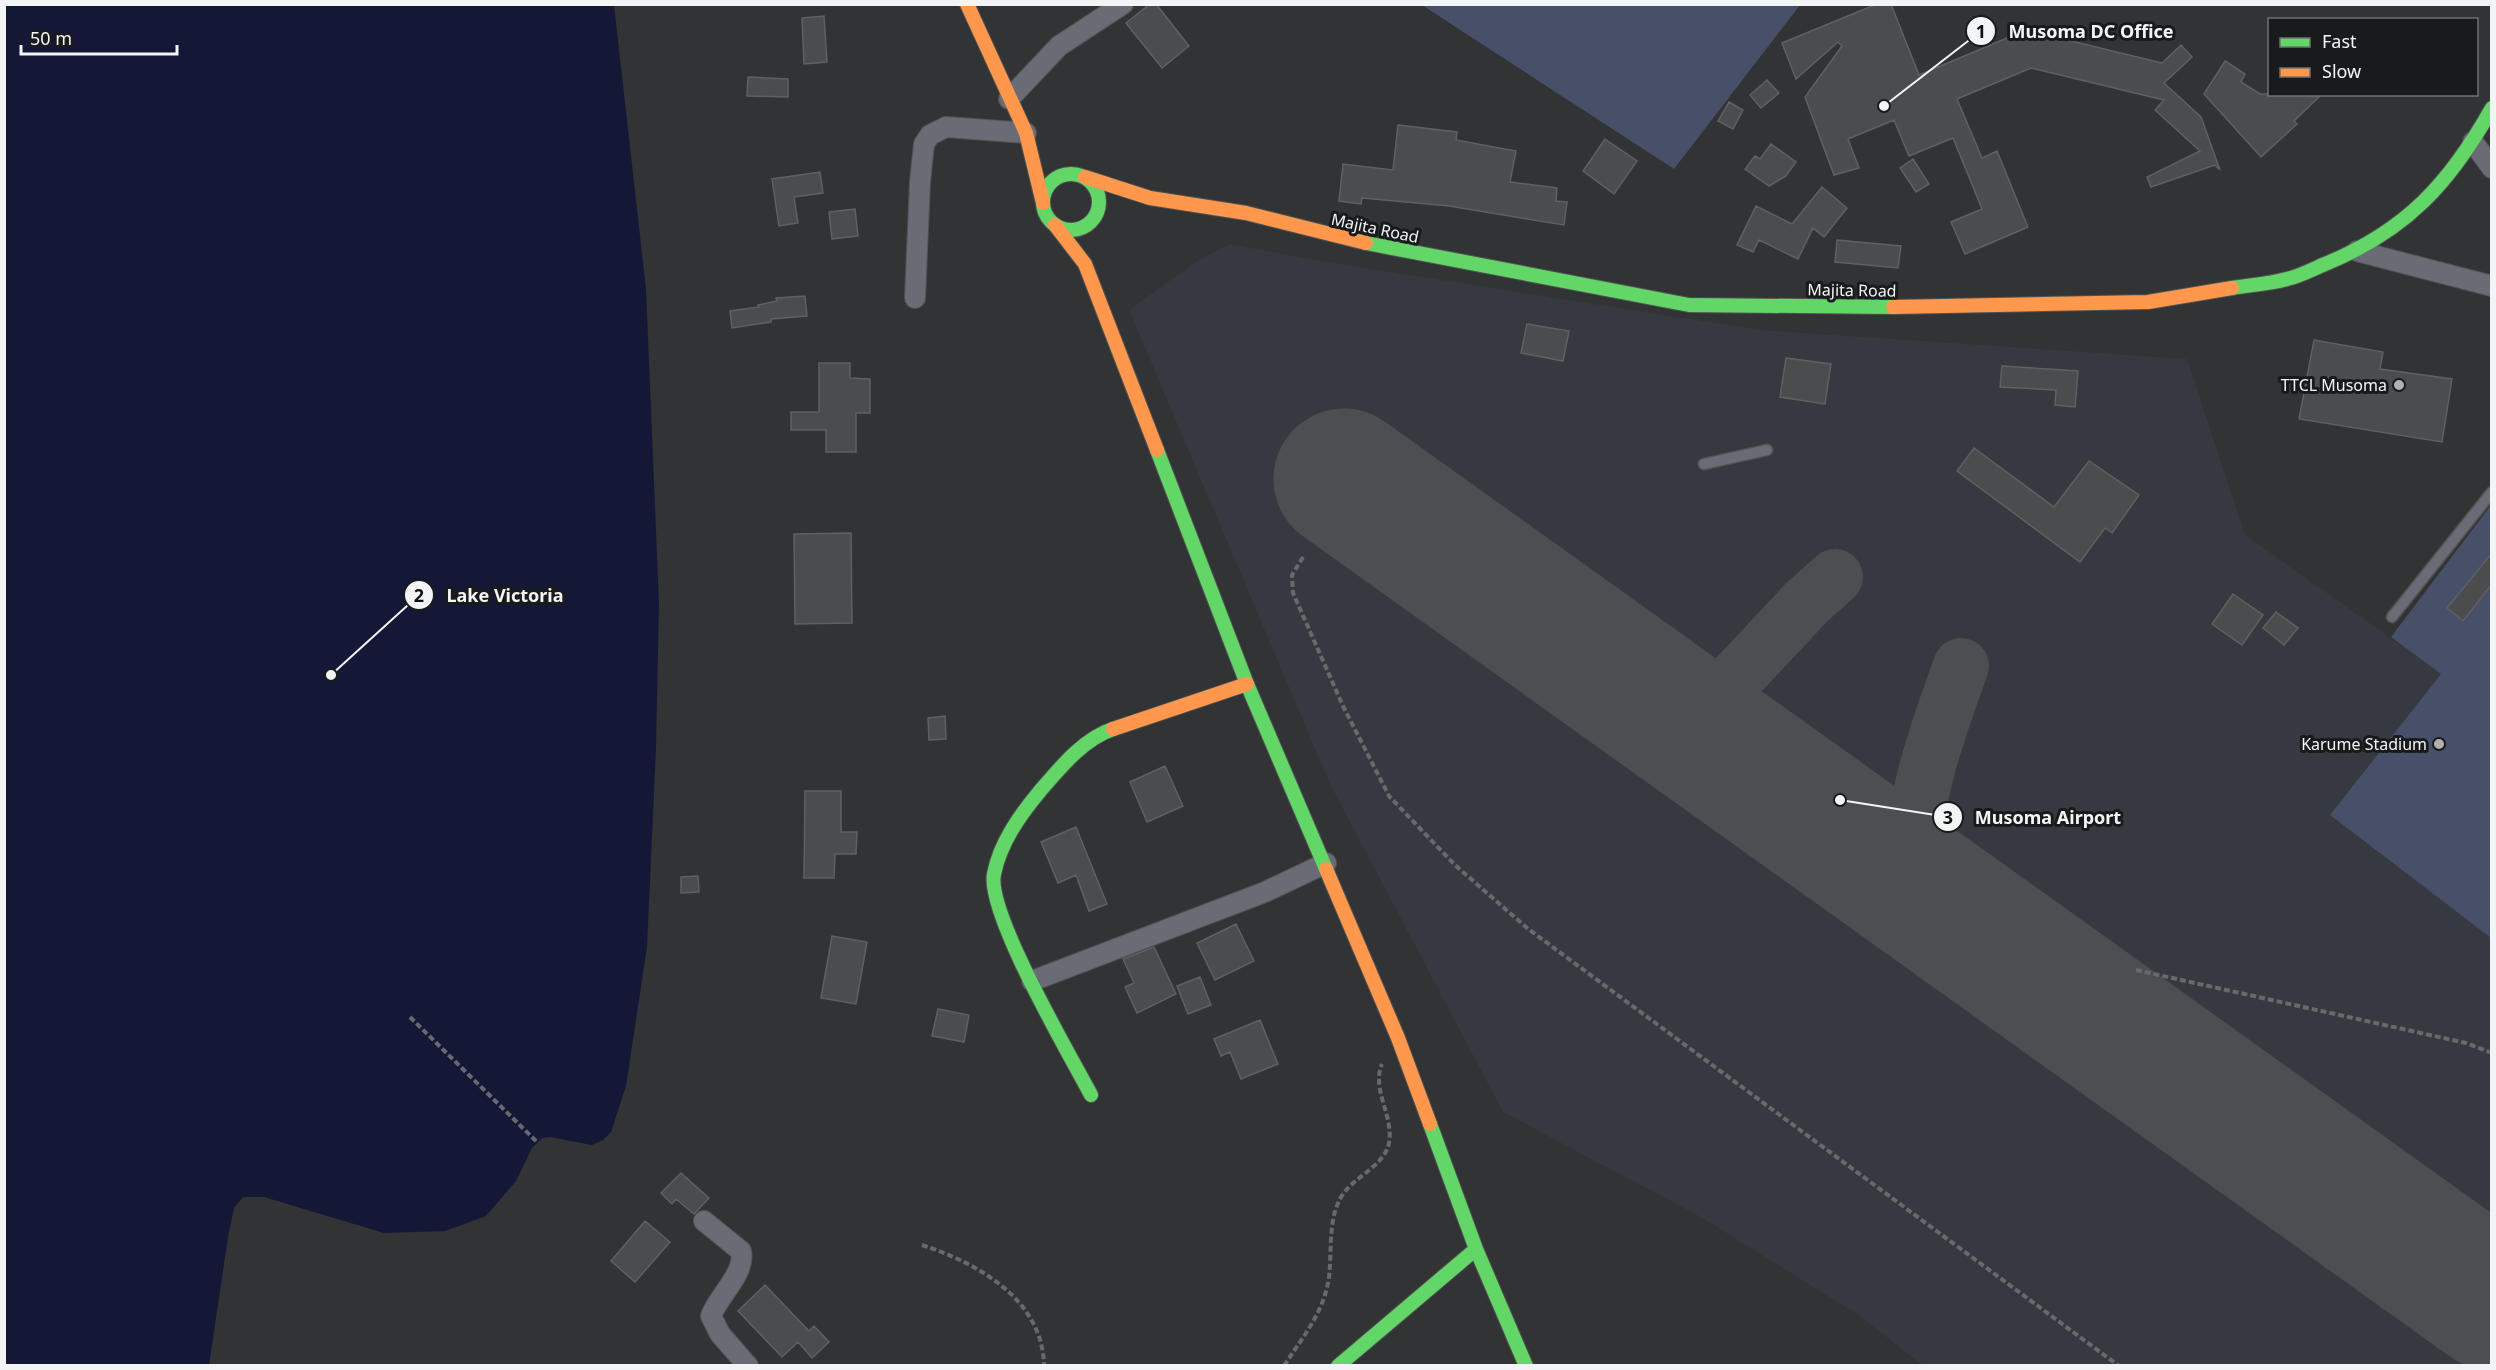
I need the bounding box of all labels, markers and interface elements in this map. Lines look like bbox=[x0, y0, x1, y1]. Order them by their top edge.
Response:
callout: Musoma DC Office bbox=[1966, 13, 2185, 49]
scale bar bbox=[21, 18, 177, 56]
legend bbox=[2268, 18, 2478, 96]
text: 1 bbox=[1976, 19, 1986, 43]
text: Musoma DC Office bbox=[2009, 19, 2173, 43]
text: 50 m bbox=[30, 26, 72, 50]
text: Fast bbox=[2322, 29, 2357, 53]
text: Slow bbox=[2322, 59, 2361, 83]
street label: Majita Road bbox=[1329, 208, 1421, 248]
street label: Majita Road bbox=[1807, 278, 1897, 302]
place label: TTCL Musoma bbox=[2281, 374, 2387, 396]
marker: TTCL Musoma bbox=[2392, 378, 2406, 392]
callout: Lake Victoria bbox=[404, 577, 575, 613]
text: 2 bbox=[414, 583, 424, 607]
text: Lake Victoria bbox=[446, 583, 564, 607]
place label: Karume Stadium bbox=[2301, 733, 2427, 755]
marker: Karume Stadium bbox=[2432, 737, 2446, 751]
callout: Musoma Airport bbox=[1933, 799, 2133, 835]
text: 3 bbox=[1943, 805, 1953, 829]
text: Musoma Airport bbox=[1975, 805, 2121, 829]

